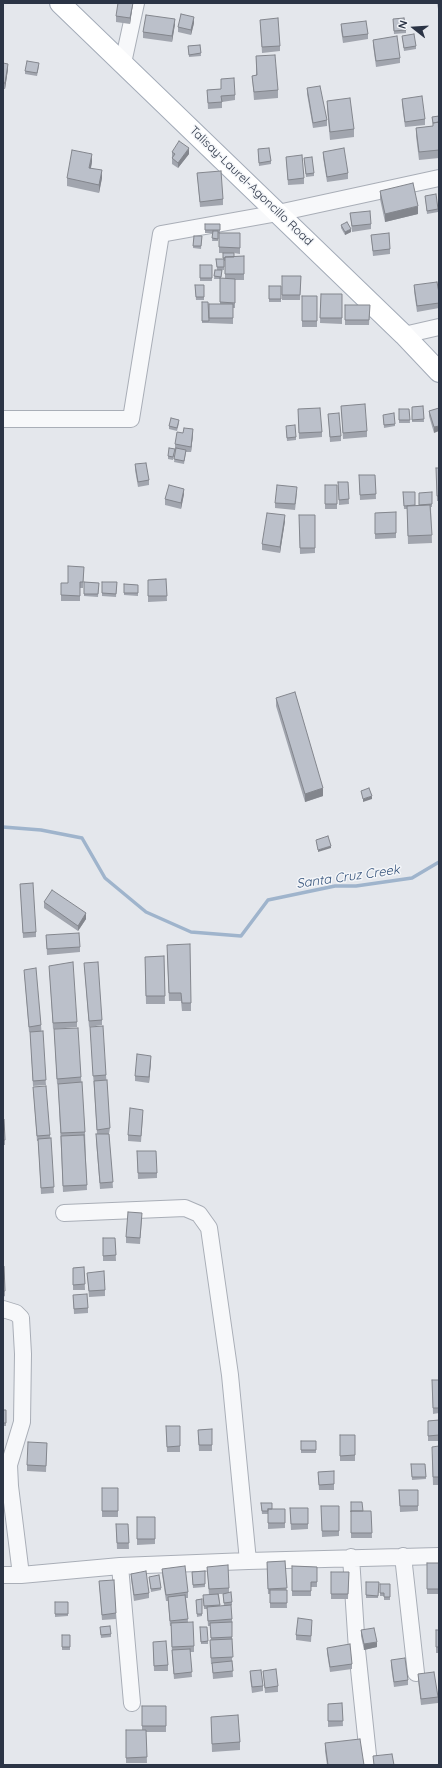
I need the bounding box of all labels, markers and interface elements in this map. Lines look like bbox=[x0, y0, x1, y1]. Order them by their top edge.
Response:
north arrow bbox=[394, 8, 434, 48]
text: N bbox=[395, 19, 410, 30]
street label: Talisay-Laurel-Agoncillo Road bbox=[186, 123, 316, 249]
water label: Santa Cruz Creek bbox=[295, 862, 401, 892]

